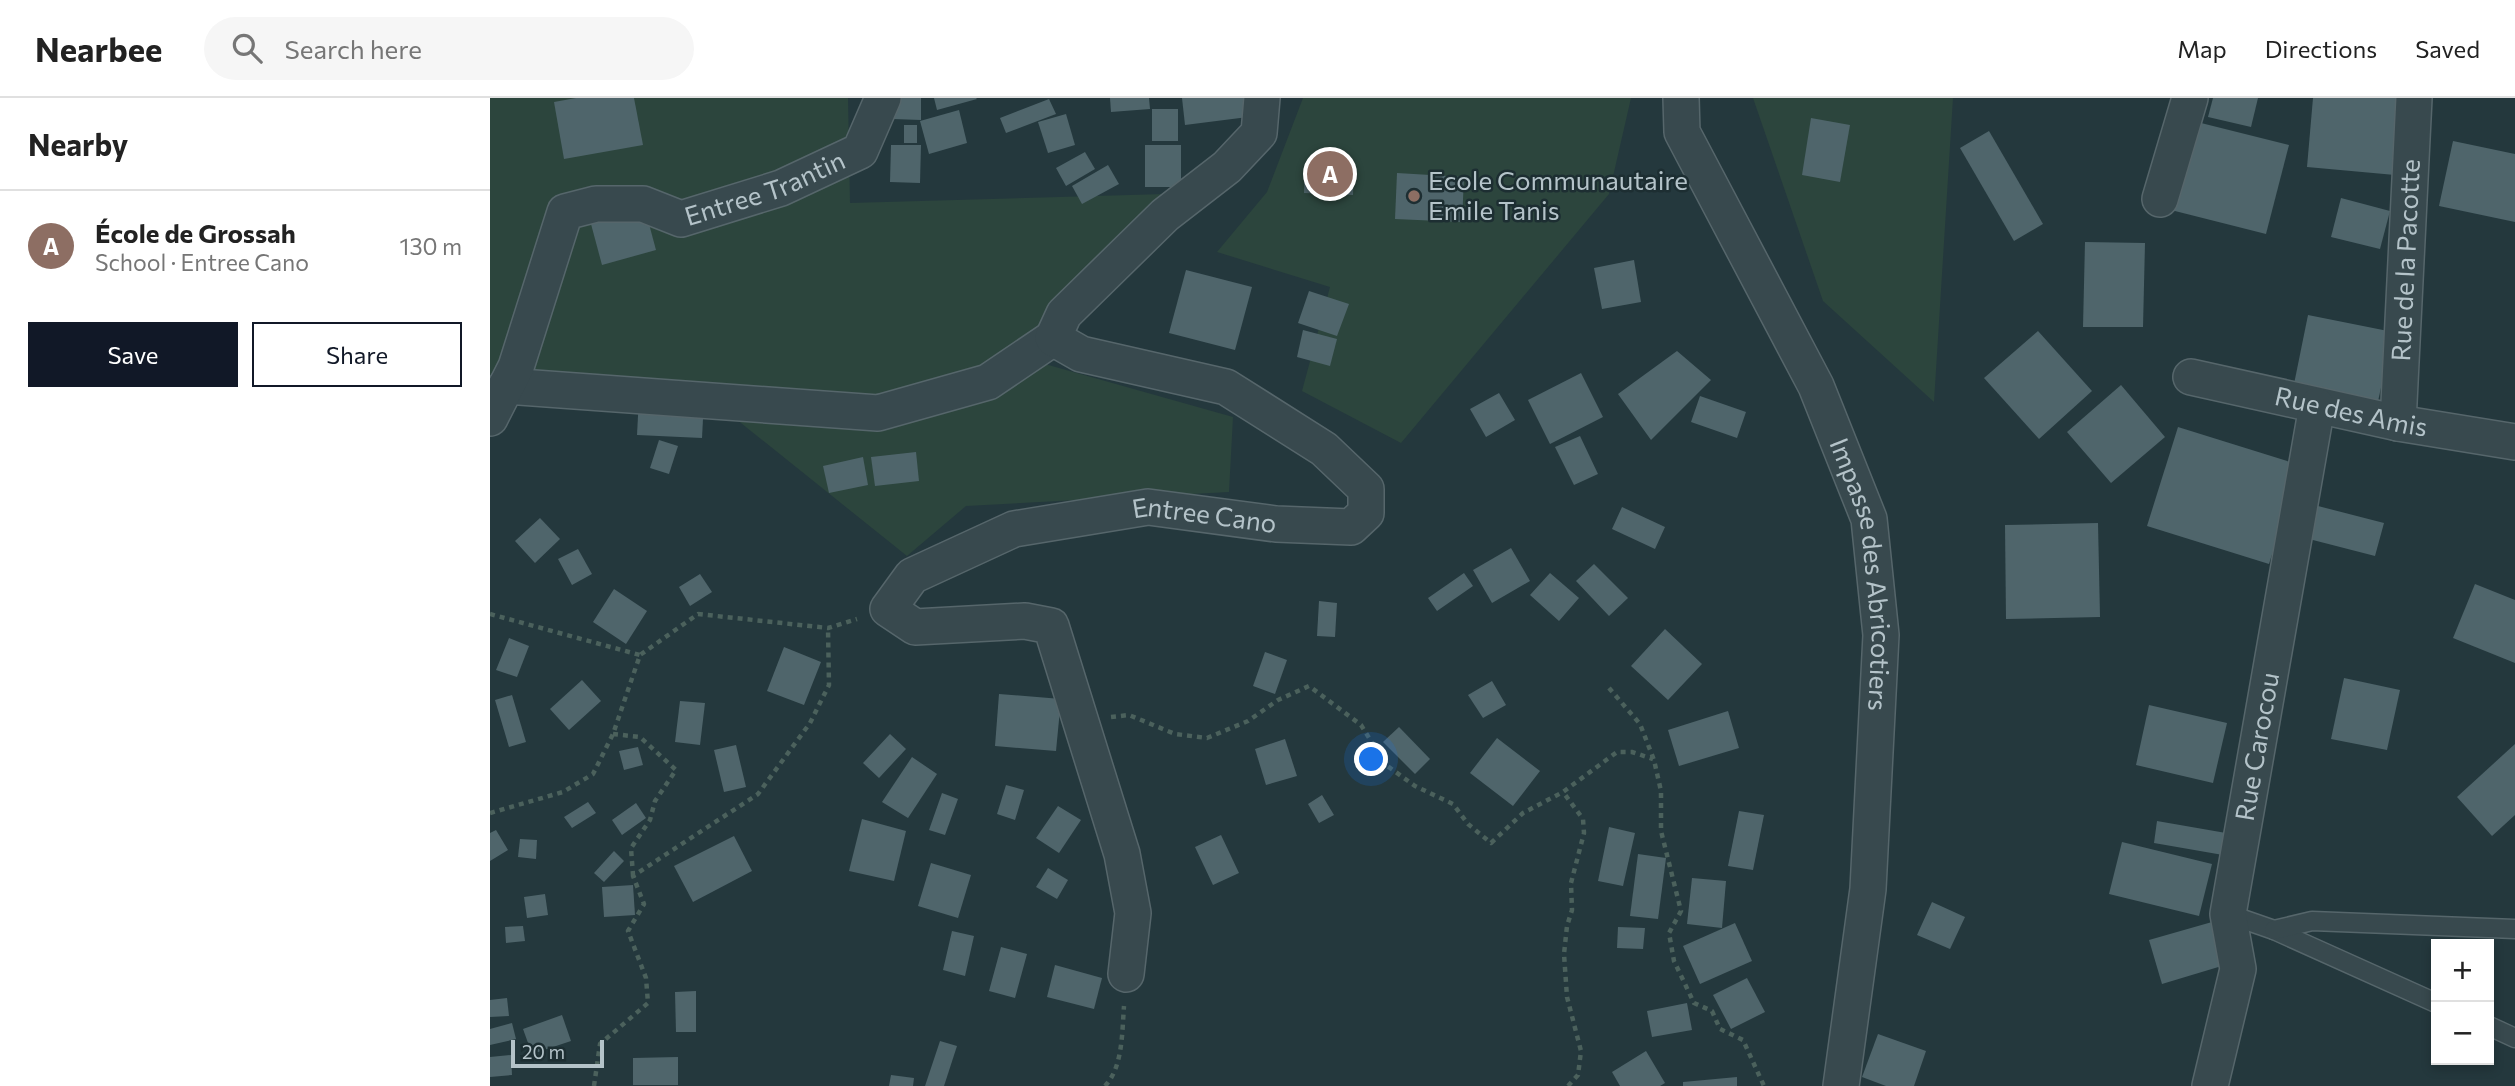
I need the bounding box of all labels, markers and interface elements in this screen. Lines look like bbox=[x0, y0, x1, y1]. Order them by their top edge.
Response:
search box bbox=[204, 17, 694, 80]
text: Nearbee bbox=[35, 28, 162, 69]
icon: search bbox=[228, 29, 266, 67]
text: Search here bbox=[284, 33, 422, 64]
text: Map bbox=[2177, 34, 2227, 63]
text: Directions bbox=[2265, 34, 2377, 63]
text: Saved bbox=[2415, 34, 2480, 63]
text: Nearby bbox=[28, 125, 128, 162]
street label: Entree Trantin bbox=[681, 143, 849, 231]
pin: A bbox=[1307, 148, 1353, 200]
street label: Rue de la Pacotte bbox=[2384, 158, 2425, 362]
place label: Ecole Communautaire Emile Tanis bbox=[1428, 164, 1688, 225]
marker: Ecole Communautaire Emile Tanis bbox=[1406, 188, 1422, 204]
text: École de Grossah bbox=[95, 217, 296, 248]
text: A bbox=[43, 232, 59, 260]
text: 130 m bbox=[400, 232, 462, 260]
text: School · Entree Cano bbox=[95, 248, 309, 276]
button: Save bbox=[28, 322, 238, 387]
button: Share bbox=[252, 322, 462, 387]
street label: Rue des Amis bbox=[2272, 379, 2430, 442]
street label: Impasse des Abricotiers bbox=[1824, 433, 1898, 712]
street label: Entree Cano bbox=[1130, 490, 1279, 538]
street label: Rue Carocou bbox=[2228, 670, 2284, 823]
your location bbox=[1354, 742, 1388, 776]
map controls bbox=[2431, 939, 2494, 1065]
button: + bbox=[2431, 939, 2494, 1002]
button: − bbox=[2431, 1002, 2494, 1065]
scale bar bbox=[511, 1037, 604, 1069]
text: 20 m bbox=[522, 1040, 565, 1063]

